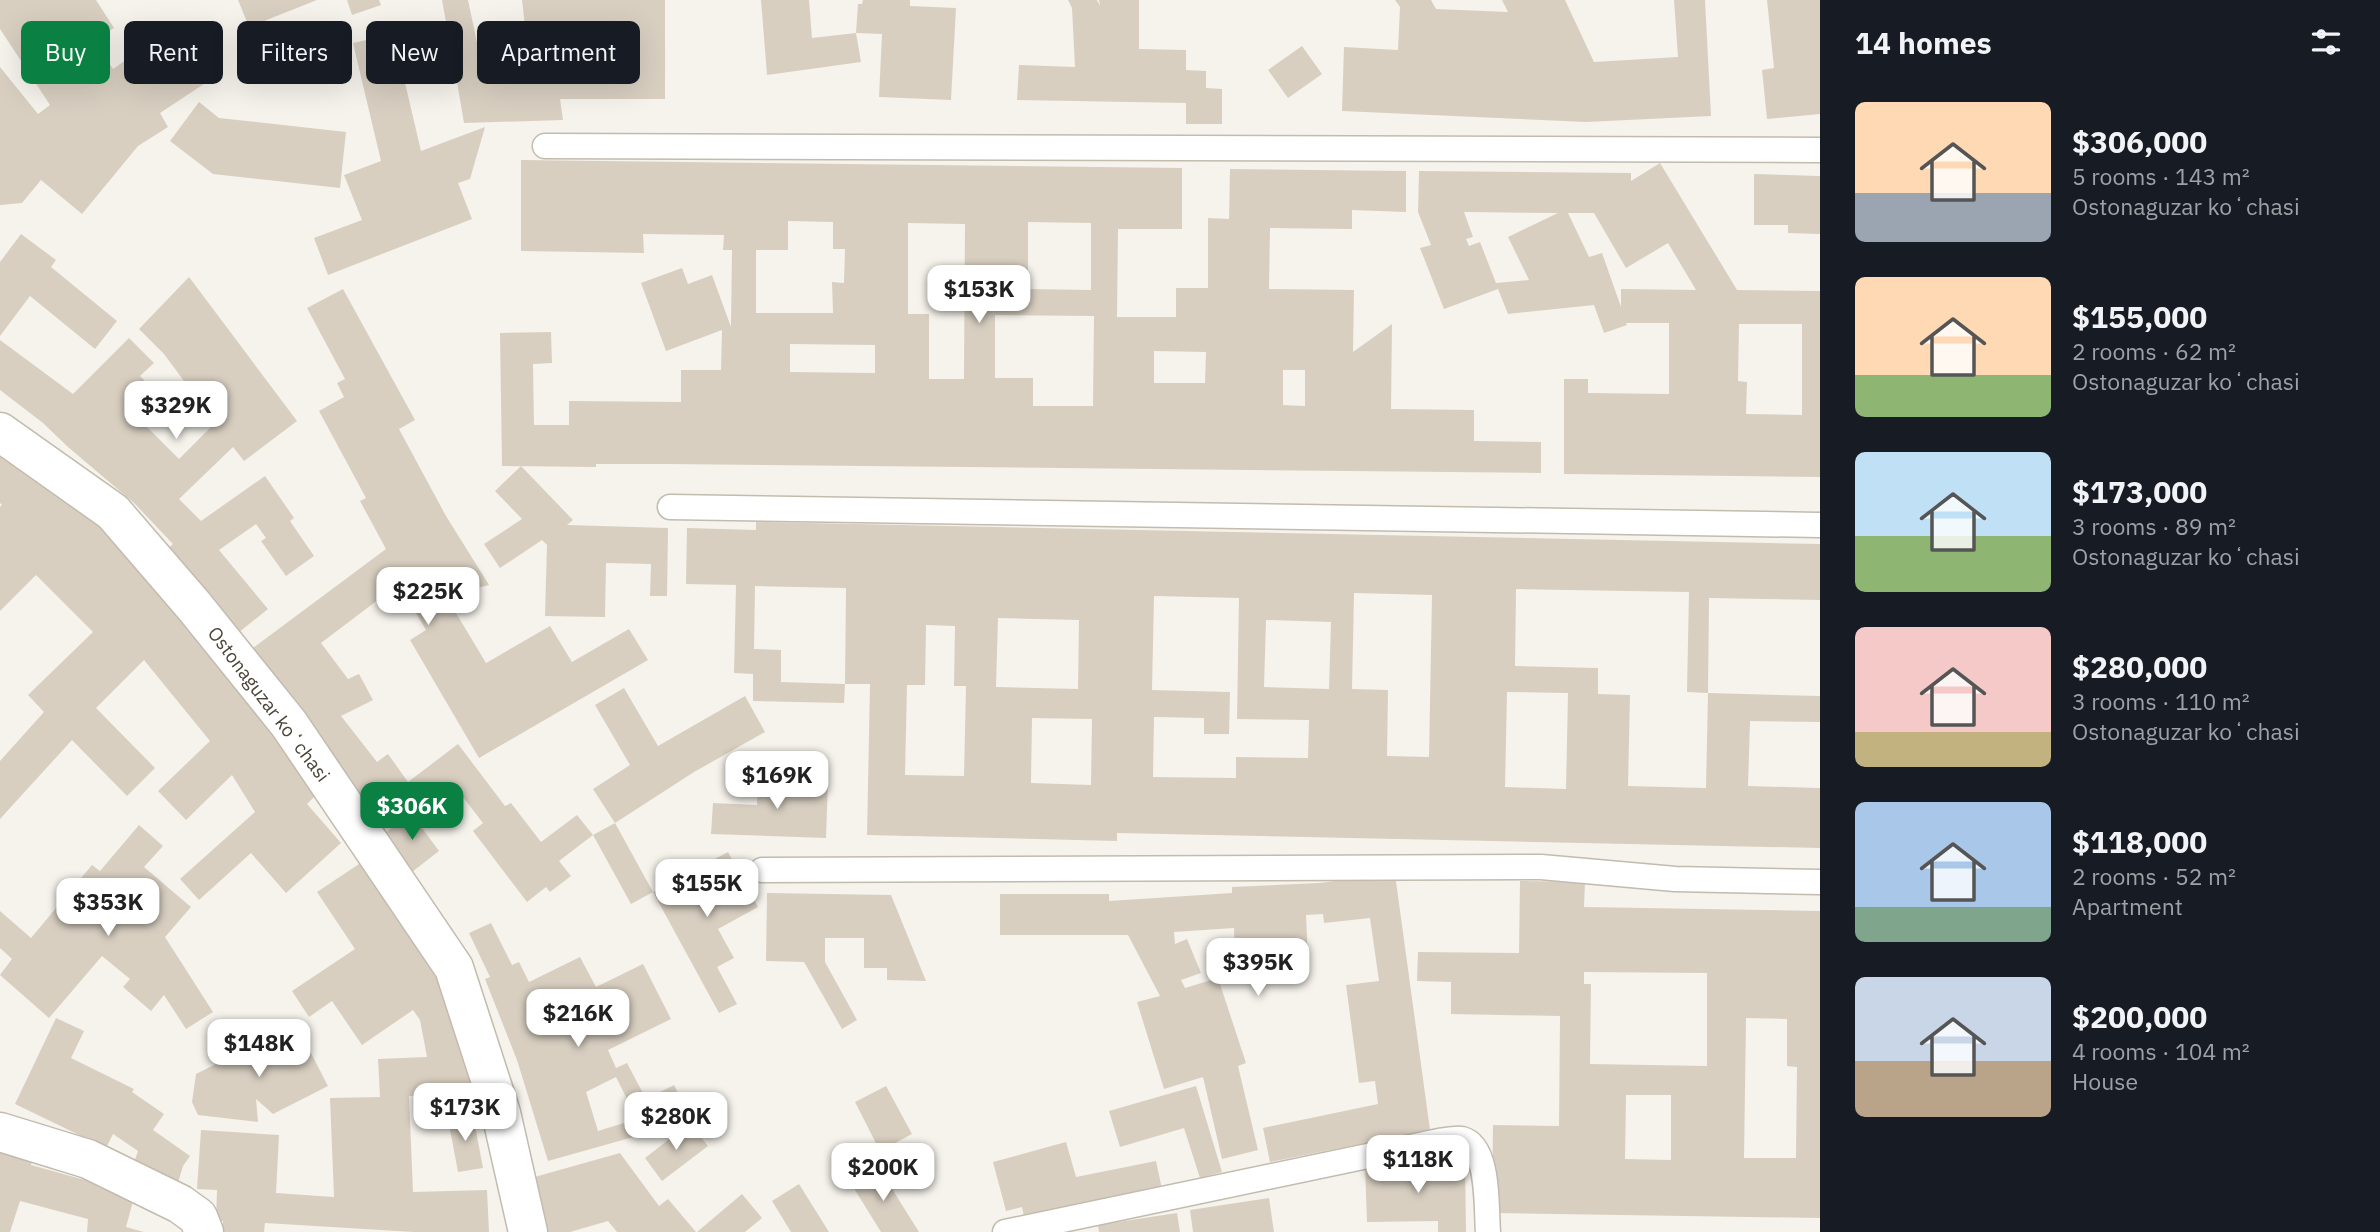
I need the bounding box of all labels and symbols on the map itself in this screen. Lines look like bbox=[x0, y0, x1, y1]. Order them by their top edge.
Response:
pin: $153K bbox=[930, 266, 1028, 325]
pin: $329K bbox=[127, 382, 225, 441]
pin: $225K bbox=[379, 568, 477, 627]
street label: Ostonaguzar koʻchasi bbox=[203, 622, 335, 786]
pin: $169K bbox=[728, 752, 826, 811]
pin: $306K bbox=[363, 782, 461, 842]
pin: $155K bbox=[658, 860, 756, 919]
pin: $353K bbox=[59, 878, 157, 938]
pin: $395K bbox=[1209, 939, 1307, 998]
pin: $216K bbox=[529, 990, 627, 1049]
pin: $148K bbox=[210, 1020, 308, 1079]
pin: $173K bbox=[416, 1084, 514, 1143]
pin: $280K bbox=[627, 1092, 725, 1152]
pin: $118K bbox=[1369, 1136, 1467, 1195]
pin: $200K bbox=[834, 1144, 932, 1203]

